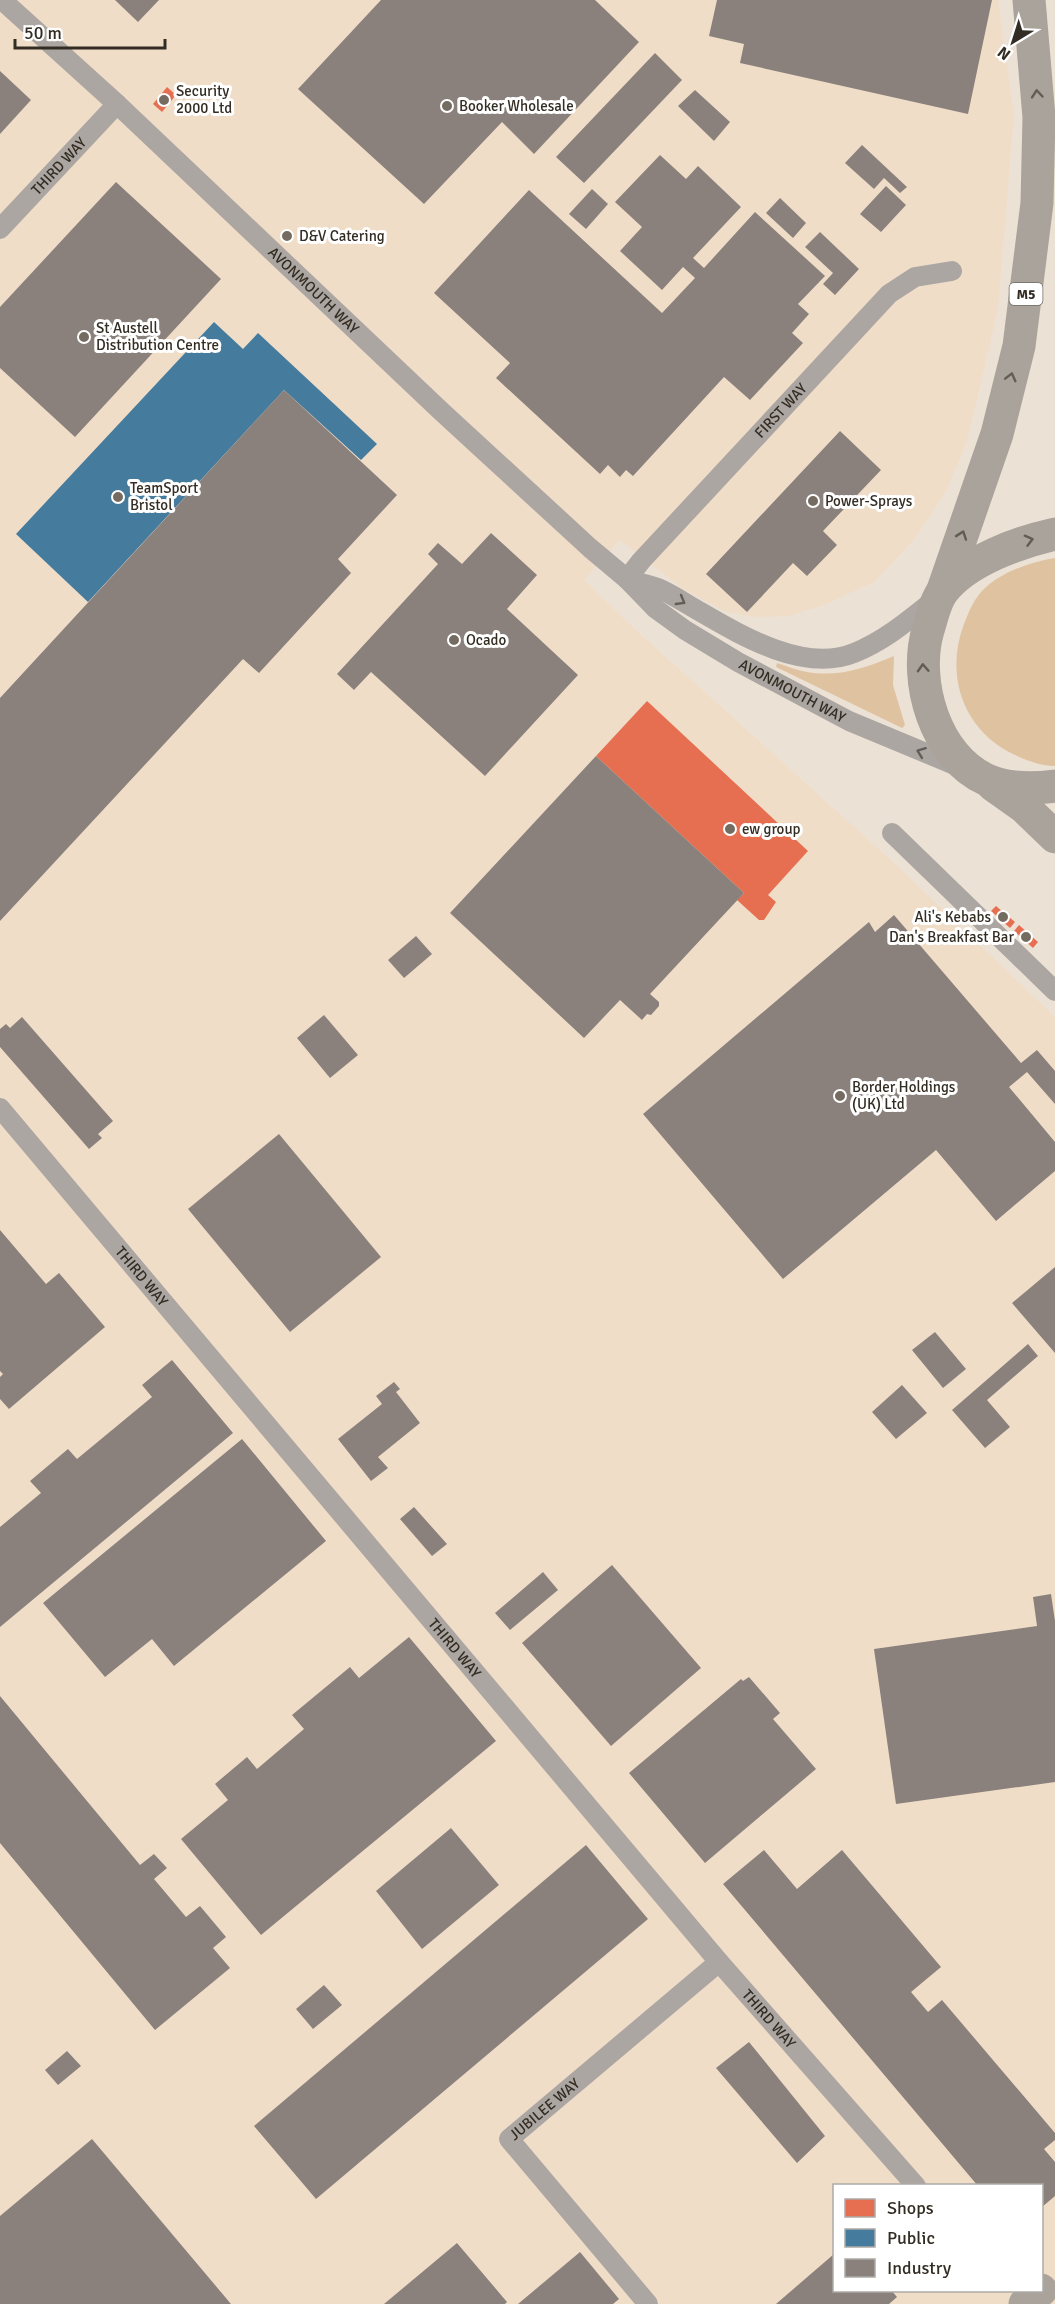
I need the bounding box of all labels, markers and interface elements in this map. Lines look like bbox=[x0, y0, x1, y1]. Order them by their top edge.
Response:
scale bar bbox=[15, 12, 165, 50]
north arrow bbox=[983, 12, 1043, 72]
text: 50 m bbox=[24, 22, 62, 44]
text: N bbox=[994, 42, 1015, 64]
place label: Security 2000 Ltd bbox=[176, 82, 232, 117]
one-way arrow bbox=[1030, 90, 1043, 99]
marker: Security 2000 Ltd bbox=[157, 93, 171, 107]
place label: Booker Wholesale bbox=[459, 97, 574, 115]
marker: Booker Wholesale bbox=[440, 99, 454, 113]
street label: THIRD WAY bbox=[28, 133, 90, 199]
place label: D&V Catering bbox=[299, 227, 385, 245]
marker: D&V Catering bbox=[280, 229, 294, 243]
street label: AVONMOUTH WAY bbox=[265, 243, 363, 338]
road number: M5 bbox=[1010, 283, 1042, 305]
place label: St Austell Distribution Centre bbox=[96, 319, 219, 354]
marker: St Austell Distribution Centre bbox=[77, 330, 91, 344]
one-way arrow bbox=[1004, 372, 1017, 382]
street label: FIRST WAY bbox=[751, 379, 811, 442]
place label: TeamSport Bristol bbox=[130, 479, 198, 514]
marker: TeamSport Bristol bbox=[111, 490, 125, 504]
place label: Power-Sprays bbox=[825, 492, 913, 510]
marker: Power-Sprays bbox=[806, 494, 820, 508]
one-way arrow bbox=[955, 530, 968, 541]
one-way arrow bbox=[1023, 535, 1034, 547]
one-way arrow bbox=[675, 594, 685, 605]
place label: Ocado bbox=[466, 631, 506, 649]
marker: Ocado bbox=[447, 633, 461, 647]
street label: AVONMOUTH WAY bbox=[736, 655, 849, 727]
one-way arrow bbox=[917, 664, 930, 673]
one-way arrow bbox=[916, 747, 927, 759]
place label: ew group bbox=[742, 820, 801, 838]
marker: ew group bbox=[723, 822, 737, 836]
place label: Ali's Kebabs bbox=[914, 908, 991, 926]
marker: Ali's Kebabs bbox=[996, 910, 1010, 924]
place label: Dan's Breakfast Bar bbox=[889, 928, 1014, 946]
marker: Dan's Breakfast Bar bbox=[1019, 930, 1033, 944]
place label: Border Holdings (UK) Ltd bbox=[852, 1078, 956, 1113]
marker: Border Holdings (UK) Ltd bbox=[833, 1089, 847, 1103]
street label: THIRD WAY bbox=[112, 1243, 172, 1310]
street label: THIRD WAY bbox=[425, 1615, 485, 1682]
street label: THIRD WAY bbox=[738, 1986, 800, 2052]
street label: JUBILEE WAY bbox=[505, 2074, 584, 2144]
legend bbox=[833, 2184, 1043, 2292]
text: Shops bbox=[887, 2197, 934, 2219]
text: Public bbox=[887, 2227, 935, 2249]
text: Industry bbox=[887, 2257, 952, 2279]

